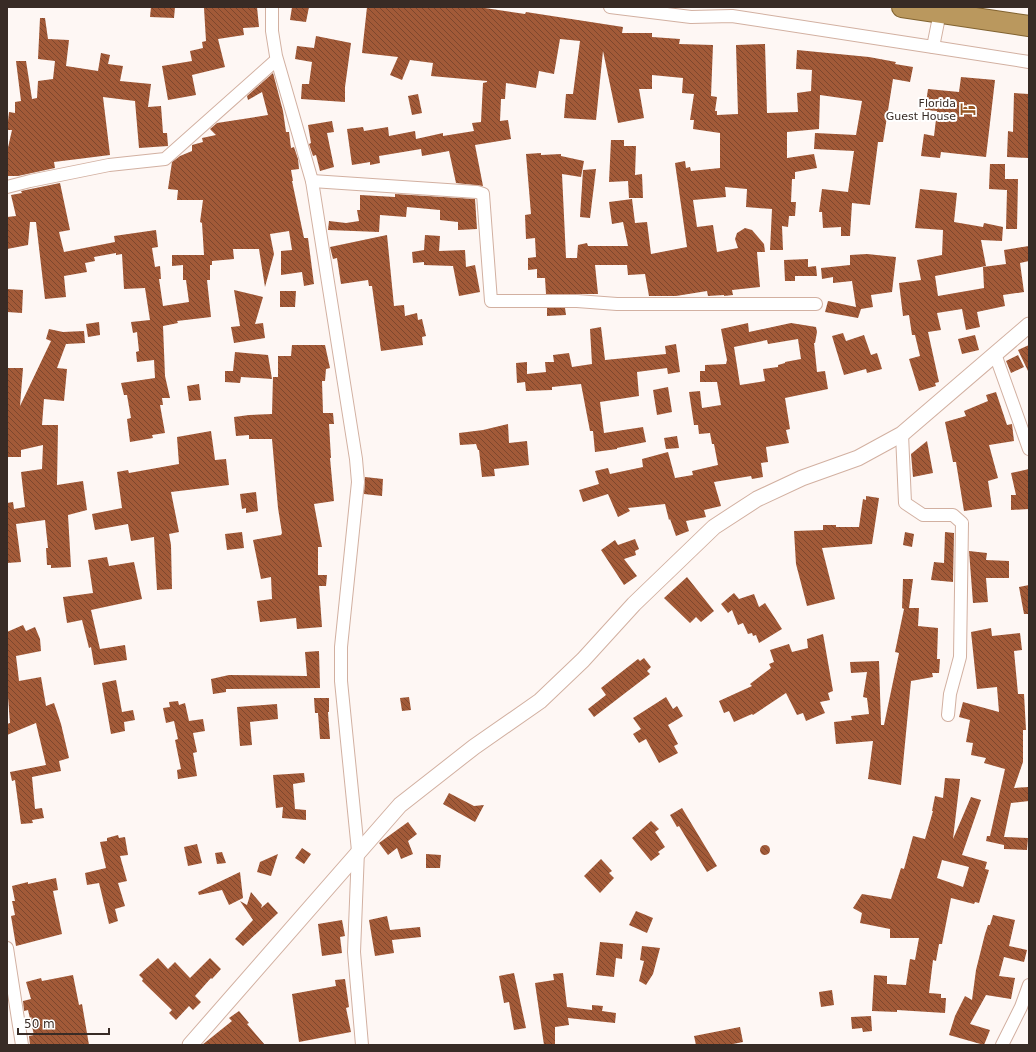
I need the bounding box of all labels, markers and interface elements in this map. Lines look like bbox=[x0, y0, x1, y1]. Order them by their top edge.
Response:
place label: Florida Guest House bbox=[886, 97, 956, 123]
hotel icon: Florida Guest House bbox=[959, 100, 977, 118]
scale bar bbox=[18, 1010, 109, 1036]
text: 50 m bbox=[24, 1017, 55, 1031]

